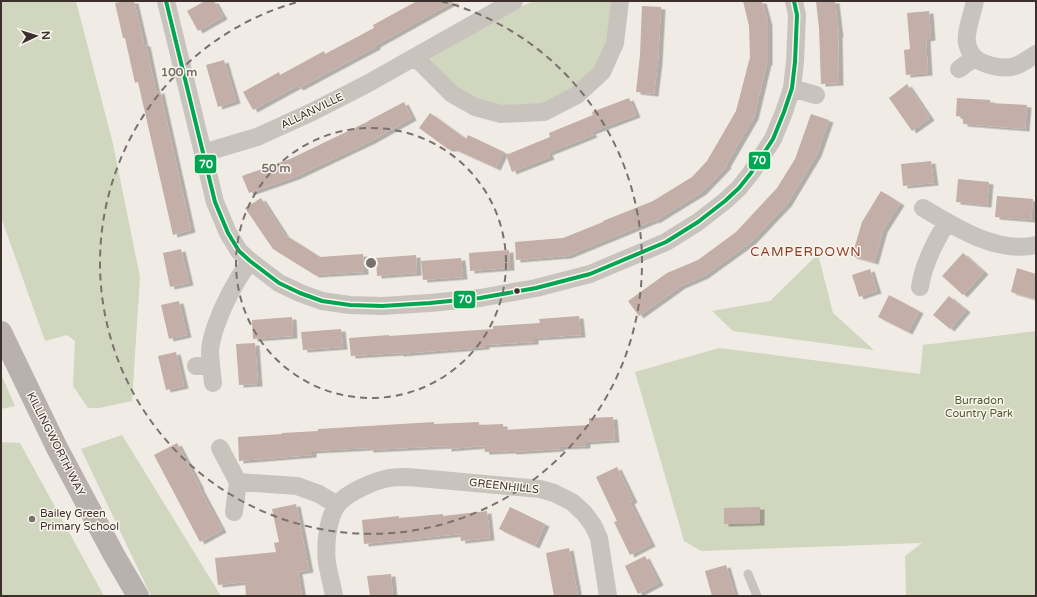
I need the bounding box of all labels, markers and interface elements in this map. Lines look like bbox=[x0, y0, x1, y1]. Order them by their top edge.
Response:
north arrow bbox=[16, 16, 56, 56]
text: N bbox=[39, 30, 52, 40]
text: 100 m bbox=[161, 65, 197, 79]
street label: ALLANVILLE bbox=[279, 90, 345, 132]
line badge: 70 bbox=[748, 151, 771, 170]
line badge: 70 bbox=[194, 154, 217, 174]
text: 70 bbox=[752, 154, 766, 167]
text: 70 bbox=[199, 158, 213, 171]
text: 50 m bbox=[261, 161, 291, 175]
district label: CAMPERDOWN bbox=[750, 244, 862, 260]
centre of rings bbox=[364, 256, 378, 270]
unlabelled marker bbox=[512, 286, 522, 296]
line badge: 70 bbox=[453, 290, 476, 309]
text: 70 bbox=[458, 293, 472, 306]
street label: KILLINGWORTH WAY bbox=[24, 390, 88, 498]
park label: Burradon Country Park bbox=[945, 394, 1013, 420]
street label: GREENHILLS bbox=[469, 476, 540, 496]
place label: Bailey Green Primary School bbox=[40, 507, 119, 533]
marker: Bailey Green Primary School bbox=[27, 514, 37, 524]

